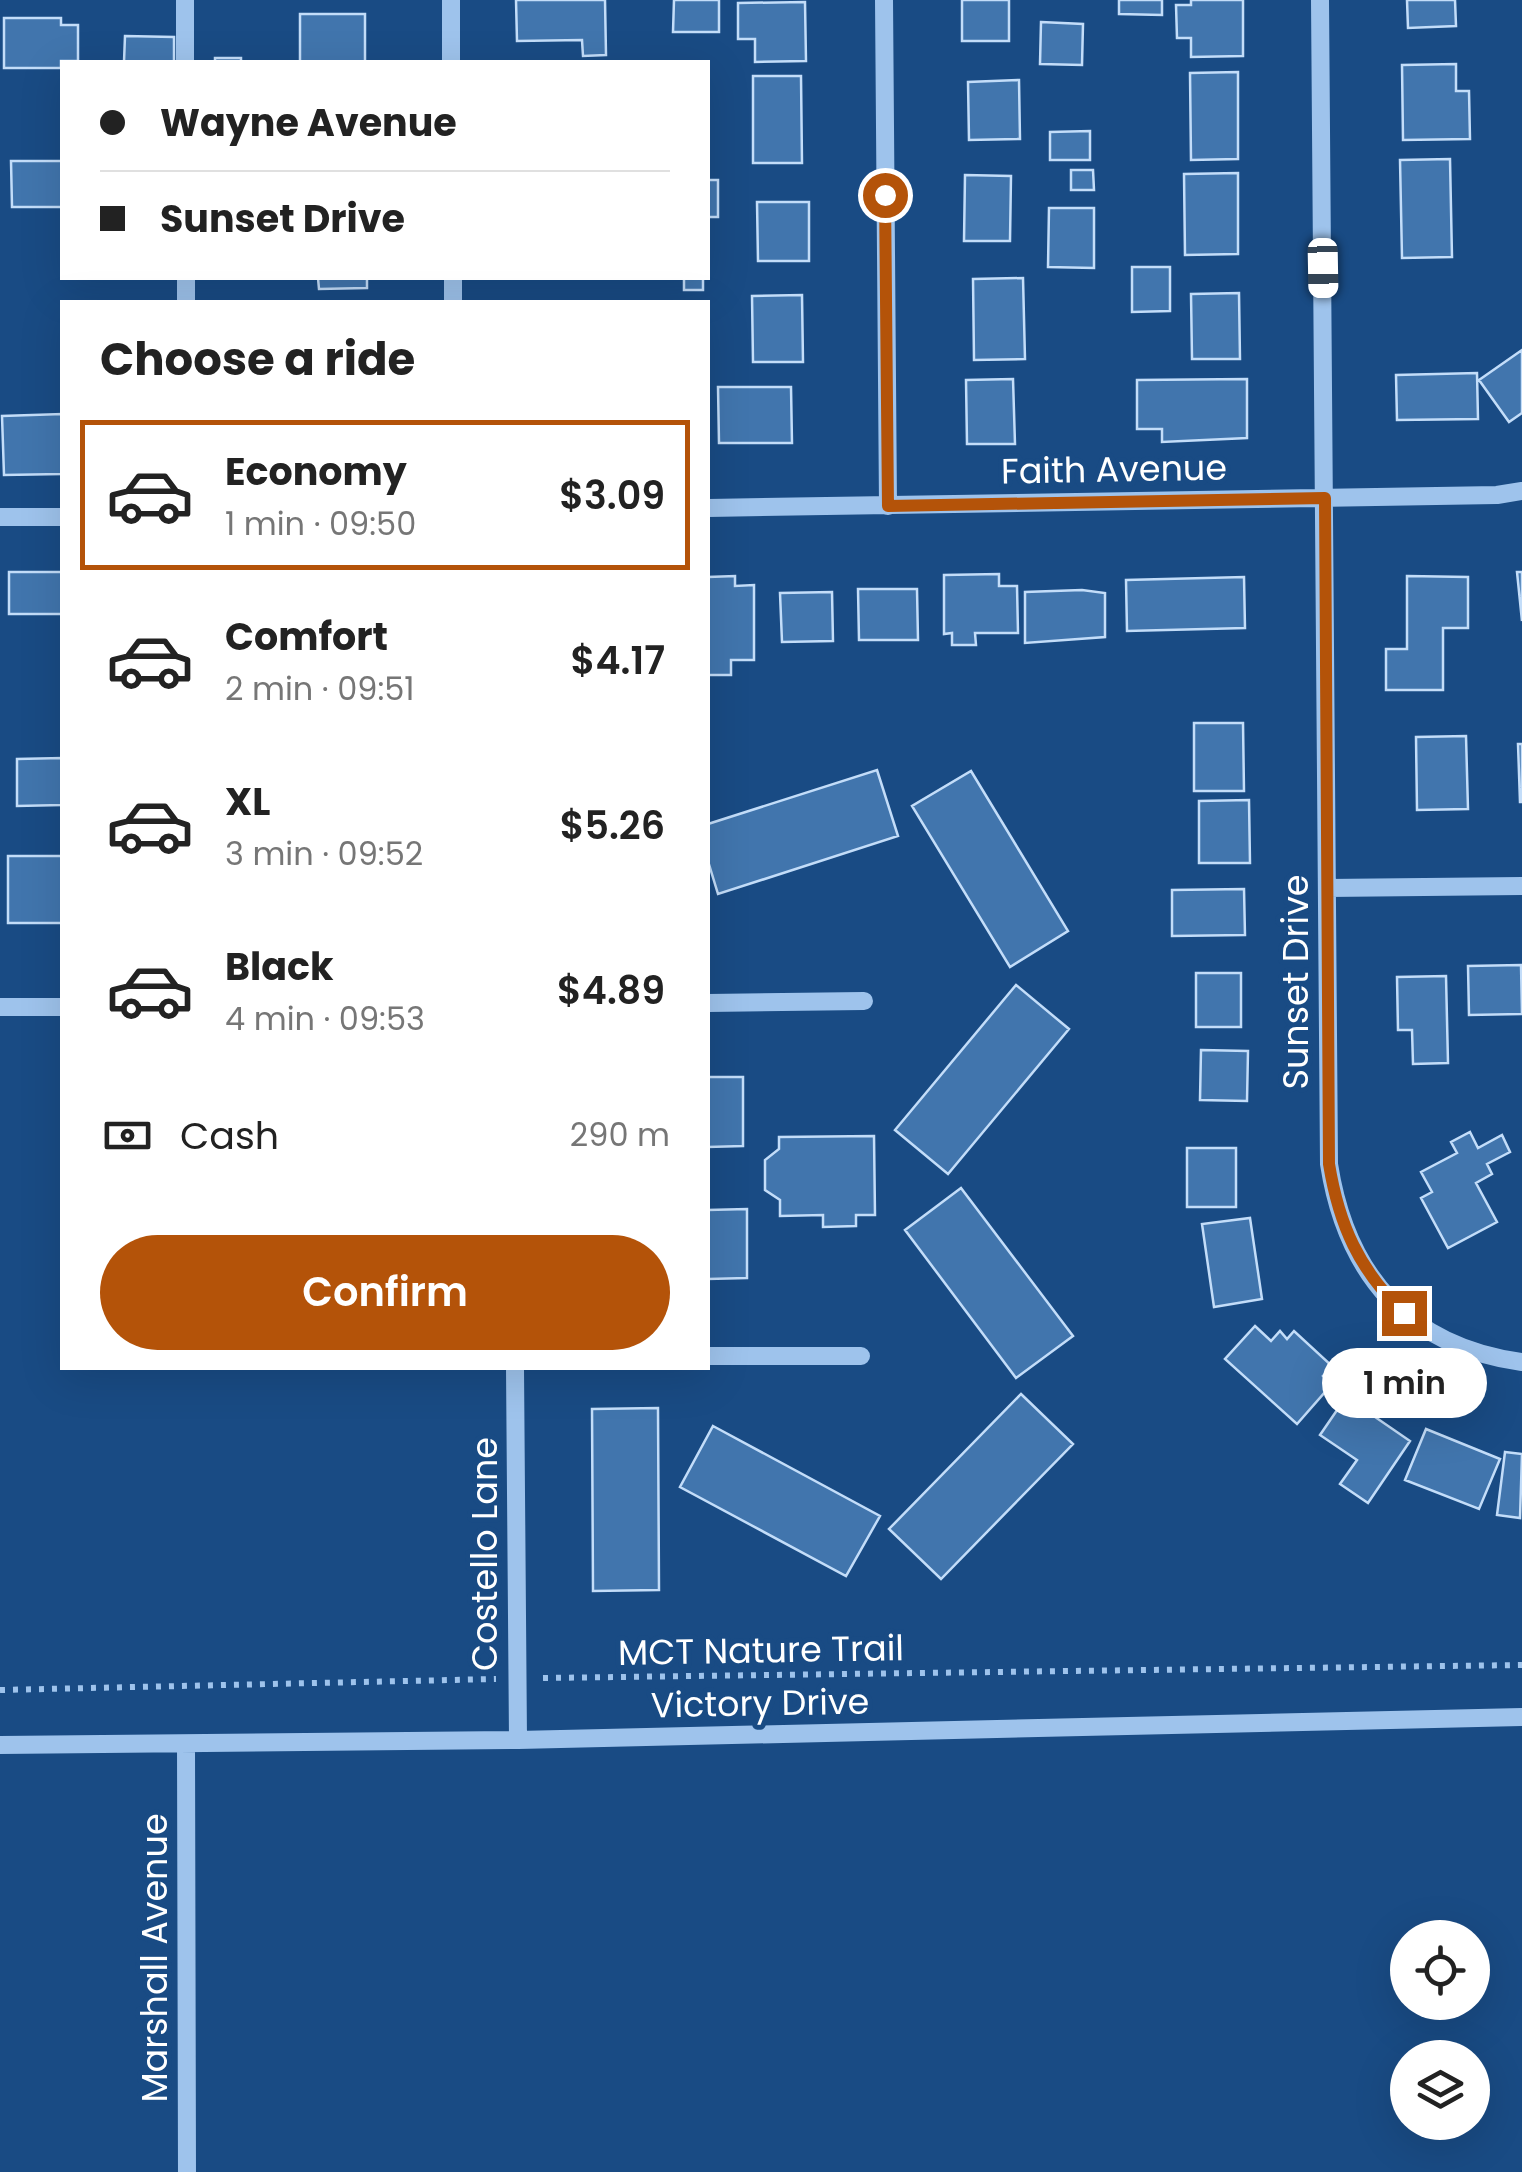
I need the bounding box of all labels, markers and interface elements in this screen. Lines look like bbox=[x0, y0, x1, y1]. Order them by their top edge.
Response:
text: Wayne Avenue bbox=[160, 96, 457, 149]
route start bbox=[863, 173, 908, 218]
text: Sunset Drive bbox=[160, 192, 405, 245]
car bbox=[1307, 238, 1339, 298]
text: Choose a ride bbox=[100, 328, 415, 391]
street label: Faith Avenue bbox=[1001, 443, 1227, 495]
text: Economy bbox=[225, 445, 407, 498]
icon: car bbox=[105, 450, 195, 540]
text: $3.09 bbox=[559, 469, 665, 522]
text: 1 min · 09:50 bbox=[225, 501, 416, 546]
text: Comfort bbox=[225, 610, 388, 663]
icon: car bbox=[105, 615, 195, 705]
text: $4.17 bbox=[571, 634, 665, 687]
text: 2 min · 09:51 bbox=[225, 666, 415, 711]
text: XL bbox=[225, 775, 270, 828]
icon: car bbox=[105, 780, 195, 870]
text: $5.26 bbox=[560, 799, 665, 852]
text: 3 min · 09:52 bbox=[225, 831, 423, 876]
street label: Sunset Drive bbox=[1271, 874, 1320, 1090]
text: Black bbox=[225, 940, 334, 993]
icon: car bbox=[105, 945, 195, 1035]
text: $4.89 bbox=[557, 964, 665, 1017]
text: 4 min · 09:53 bbox=[225, 996, 425, 1041]
icon: cash bbox=[100, 1108, 155, 1163]
text: Cash bbox=[180, 1109, 279, 1162]
text: 290 m bbox=[570, 1112, 670, 1157]
button: Confirm bbox=[100, 1235, 670, 1350]
route end bbox=[1382, 1291, 1427, 1336]
callout: 1 min bbox=[1322, 1348, 1486, 1418]
text: 1 min bbox=[1363, 1360, 1446, 1405]
street label: Costello Lane bbox=[460, 1437, 509, 1671]
street label: MCT Nature Trail bbox=[618, 1623, 904, 1677]
street label: Victory Drive bbox=[650, 1677, 870, 1729]
street label: Marshall Avenue bbox=[130, 1813, 179, 2103]
map controls bbox=[1390, 1920, 1490, 2140]
button: locate bbox=[1390, 1920, 1490, 2020]
button: layers bbox=[1390, 2040, 1490, 2140]

